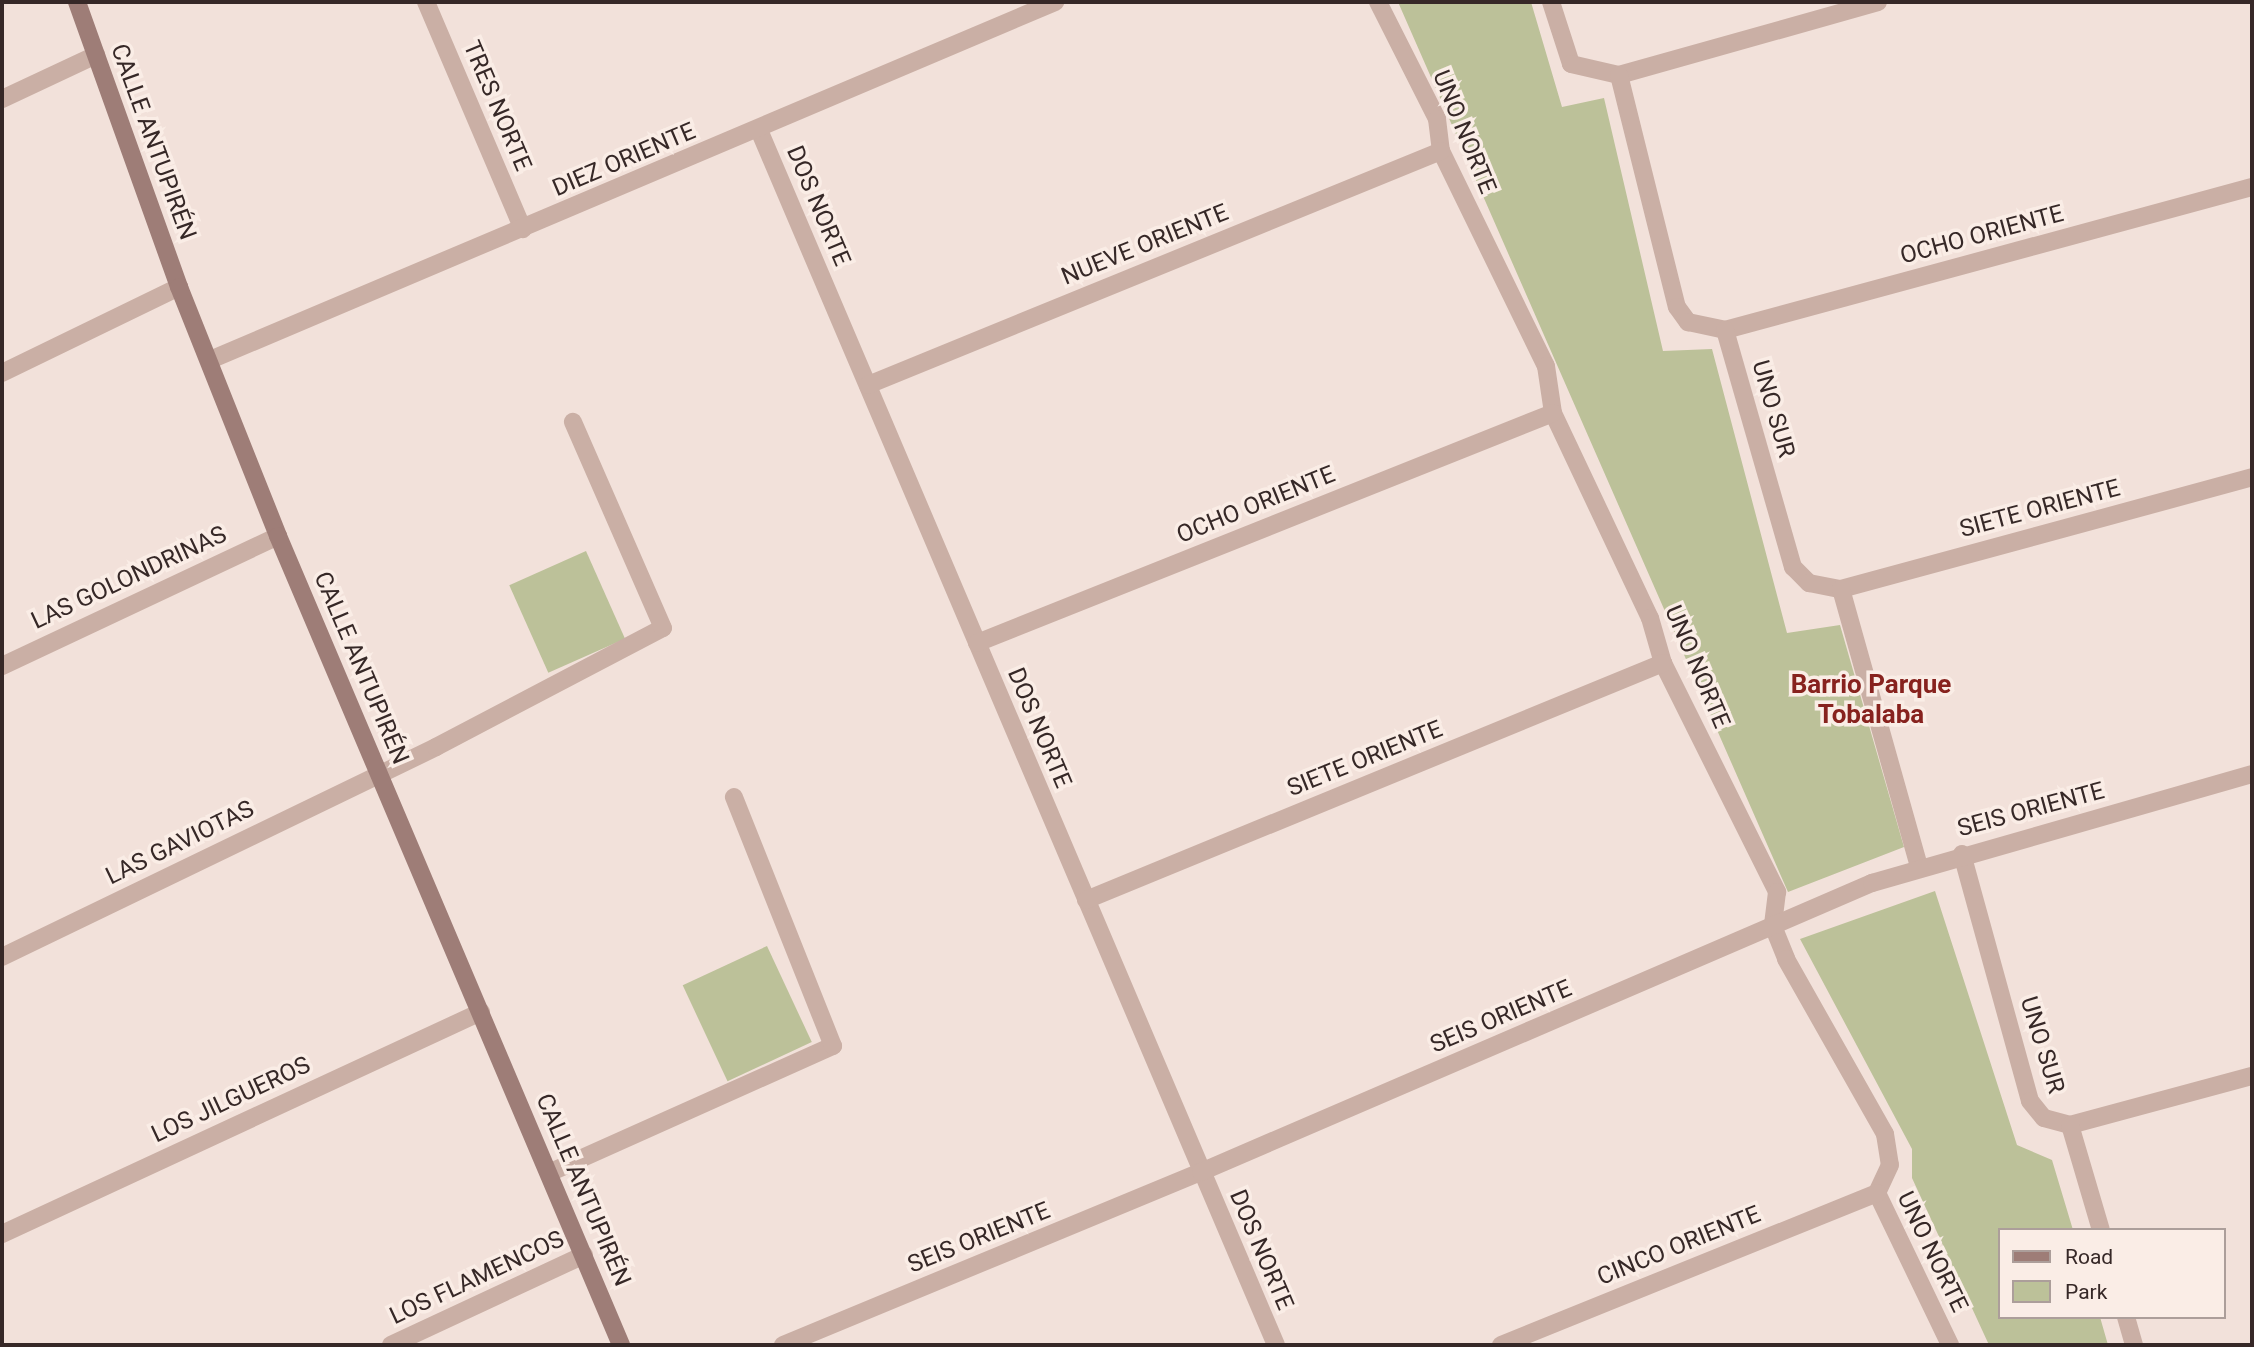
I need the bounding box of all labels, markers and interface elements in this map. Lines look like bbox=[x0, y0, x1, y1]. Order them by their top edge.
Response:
street label: TRES NORTE bbox=[457, 37, 537, 175]
street label: CALLE ANTUPIRÉN bbox=[104, 40, 202, 244]
street label: UNO NORTE bbox=[1426, 66, 1502, 198]
street label: DIEZ ORIENTE bbox=[548, 117, 700, 203]
street label: DOS NORTE bbox=[780, 142, 856, 270]
street label: NUEVE ORIENTE bbox=[1057, 198, 1233, 292]
street label: OCHO ORIENTE bbox=[1897, 199, 2067, 271]
street label: UNO SUR bbox=[1745, 357, 1801, 461]
street label: OCHO ORIENTE bbox=[1173, 460, 1339, 550]
street label: SIETE ORIENTE bbox=[1957, 474, 2123, 544]
street label: LAS GOLONDRINAS bbox=[27, 520, 231, 636]
street label: CALLE ANTUPIRÉN bbox=[307, 567, 415, 769]
street label: UNO NORTE bbox=[1658, 601, 1736, 733]
street label: DOS NORTE bbox=[1001, 664, 1077, 792]
district label: Barrio Parque Tobalaba bbox=[1791, 669, 1951, 730]
street label: SIETE ORIENTE bbox=[1283, 715, 1447, 803]
street label: SEIS ORIENTE bbox=[1954, 777, 2108, 843]
street label: LAS GAVIOTAS bbox=[101, 795, 259, 891]
street label: SEIS ORIENTE bbox=[1426, 974, 1576, 1060]
street label: UNO SUR bbox=[2014, 993, 2070, 1097]
street label: LOS JILGUEROS bbox=[147, 1051, 315, 1149]
street label: CALLE ANTUPIRÉN bbox=[529, 1089, 637, 1291]
street label: DOS NORTE bbox=[1223, 1186, 1299, 1314]
street label: UNO NORTE bbox=[1890, 1187, 1974, 1317]
street label: SEIS ORIENTE bbox=[904, 1196, 1054, 1280]
street label: CINCO ORIENTE bbox=[1593, 1200, 1765, 1292]
street label: LOS FLAMENCOS bbox=[385, 1225, 569, 1331]
legend bbox=[1998, 1228, 2226, 1319]
text: Road bbox=[2065, 1245, 2113, 1269]
text: Park bbox=[2065, 1280, 2107, 1304]

